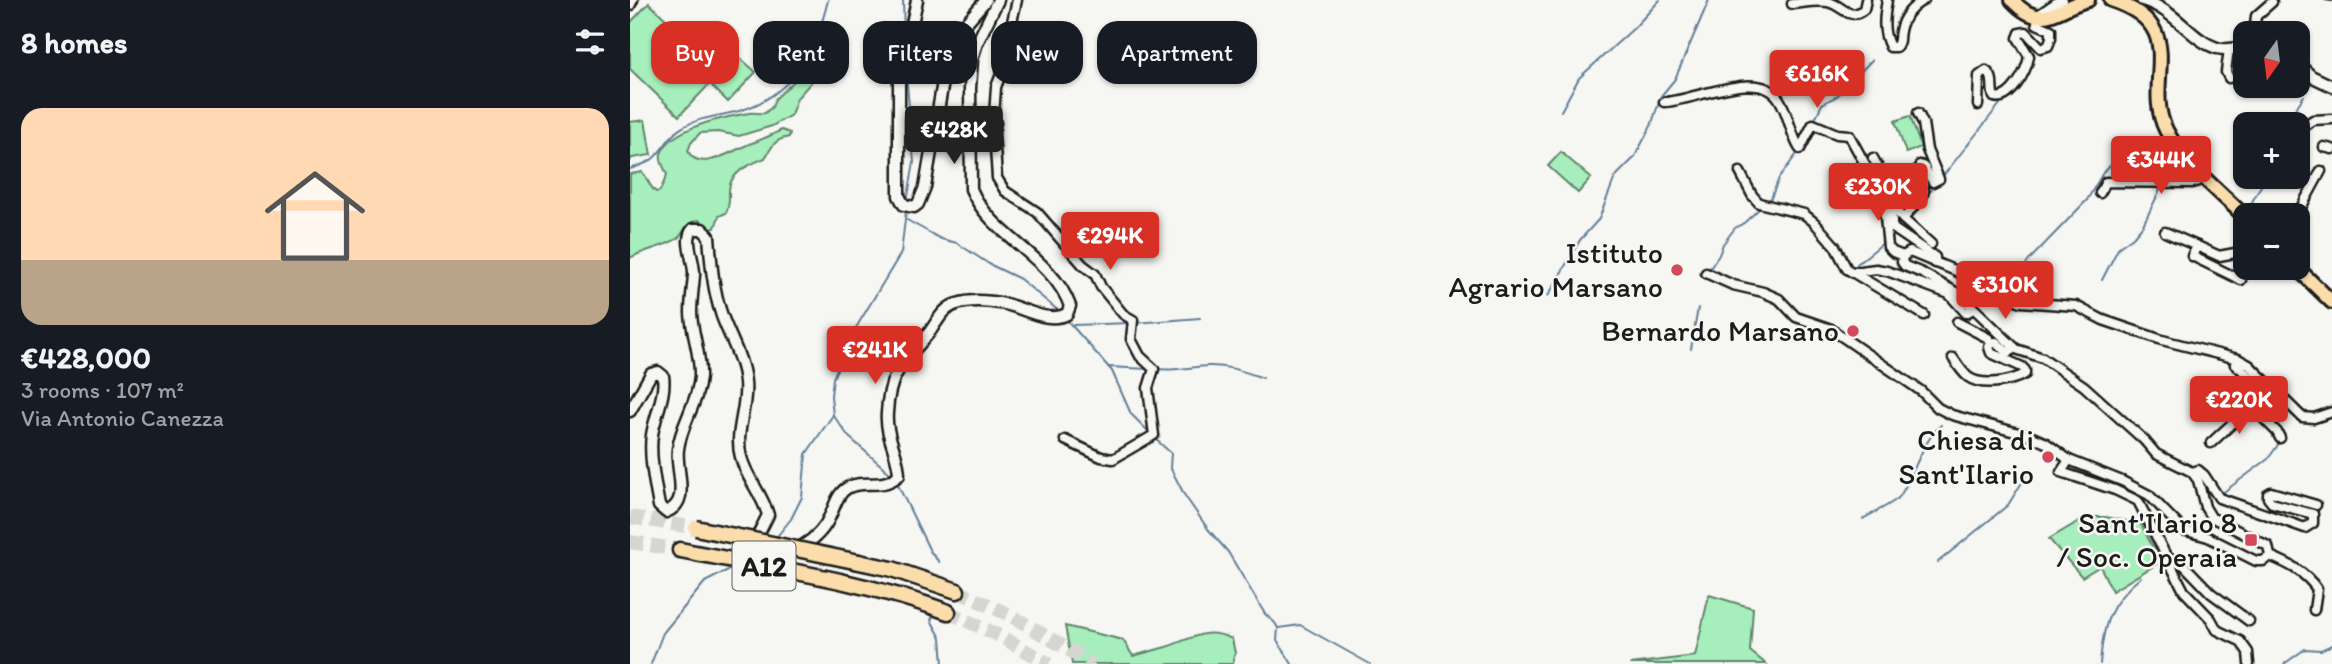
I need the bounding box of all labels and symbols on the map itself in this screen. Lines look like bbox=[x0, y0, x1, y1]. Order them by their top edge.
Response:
north arrow bbox=[2233, 21, 2310, 98]
pin: €616K bbox=[1768, 50, 1866, 110]
pin: €428K bbox=[905, 106, 1003, 166]
pin: €344K bbox=[2112, 136, 2210, 196]
pin: €230K bbox=[1829, 164, 1927, 223]
pin: €294K bbox=[1061, 212, 1159, 272]
place label: Istituto Agrario Marsano bbox=[1448, 234, 1663, 305]
marker: Istituto Agrario Marsano bbox=[1669, 262, 1685, 278]
pin: €310K bbox=[1956, 262, 2054, 321]
place label: Bernardo Marsano bbox=[1601, 312, 1839, 349]
marker: Bernardo Marsano bbox=[1845, 323, 1861, 339]
pin: €241K bbox=[826, 326, 924, 386]
pin: €220K bbox=[2190, 376, 2288, 436]
place label: Chiesa di Sant'Ilario bbox=[1898, 421, 2034, 492]
marker: Chiesa di Sant'Ilario bbox=[2040, 449, 2056, 465]
place label: Sant'Ilario 8 / Soc. Operaia bbox=[2056, 504, 2237, 575]
marker: Sant'Ilario 8 / Soc. Operaia bbox=[2243, 532, 2259, 548]
road number: A12 bbox=[732, 542, 796, 590]

